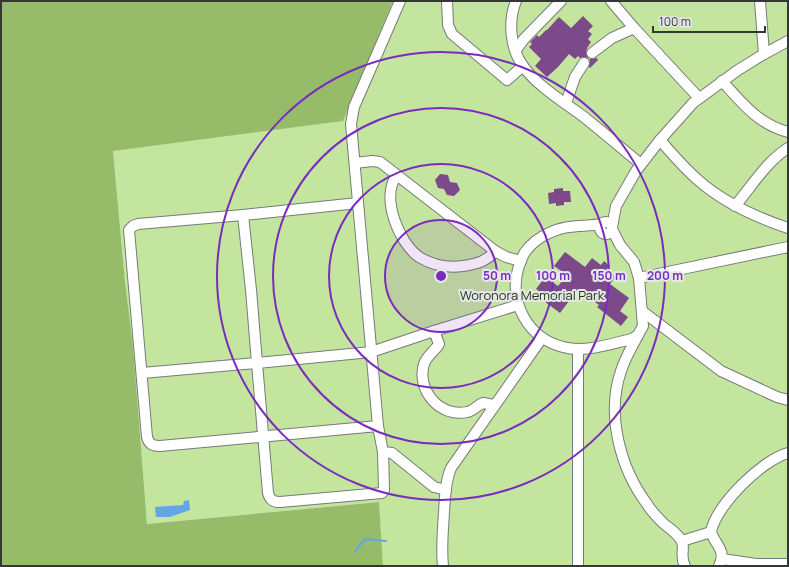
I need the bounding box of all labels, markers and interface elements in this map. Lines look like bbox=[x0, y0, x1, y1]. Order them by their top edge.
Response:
scale bar bbox=[653, 8, 765, 34]
text: 100 m bbox=[659, 13, 691, 30]
text: 50 m bbox=[483, 267, 511, 284]
text: 100 m bbox=[536, 267, 570, 284]
text: 150 m bbox=[592, 267, 626, 284]
text: 200 m bbox=[647, 267, 683, 284]
centre of rings bbox=[434, 269, 448, 283]
park label: Woronora Memorial Park bbox=[460, 286, 605, 304]

